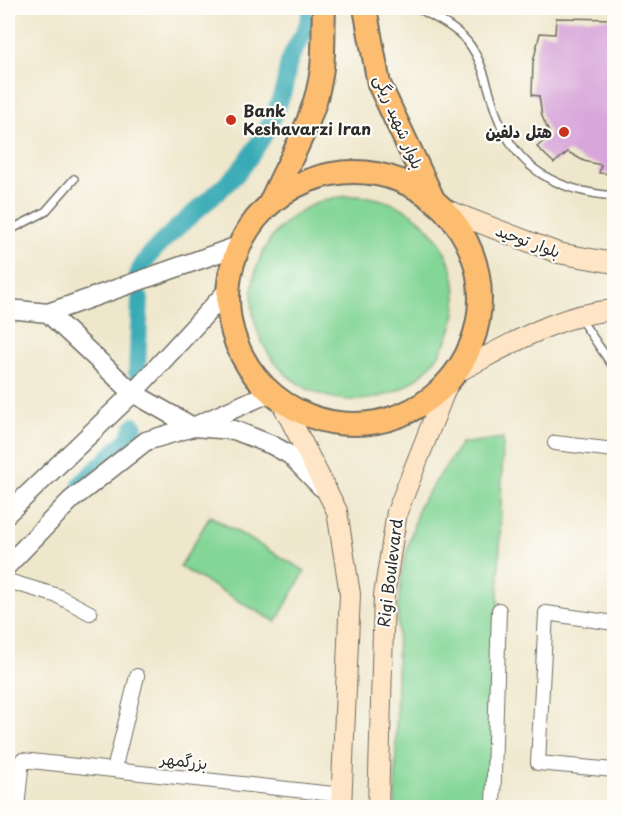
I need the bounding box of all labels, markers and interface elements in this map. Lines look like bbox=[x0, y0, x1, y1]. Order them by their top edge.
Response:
street label: بلوار شهید ریگی bbox=[369, 71, 431, 173]
place label: Bank Keshavarzi Iran bbox=[243, 98, 371, 140]
marker: Bank Keshavarzi Iran bbox=[224, 113, 238, 127]
place label: هتل دلفین bbox=[485, 119, 552, 143]
marker: هتل دلفین bbox=[557, 125, 571, 139]
street label: بلوار توحید bbox=[492, 217, 564, 263]
street label: Rigi Boulevard bbox=[370, 517, 408, 629]
street label: بزرگمهر bbox=[157, 745, 209, 774]

